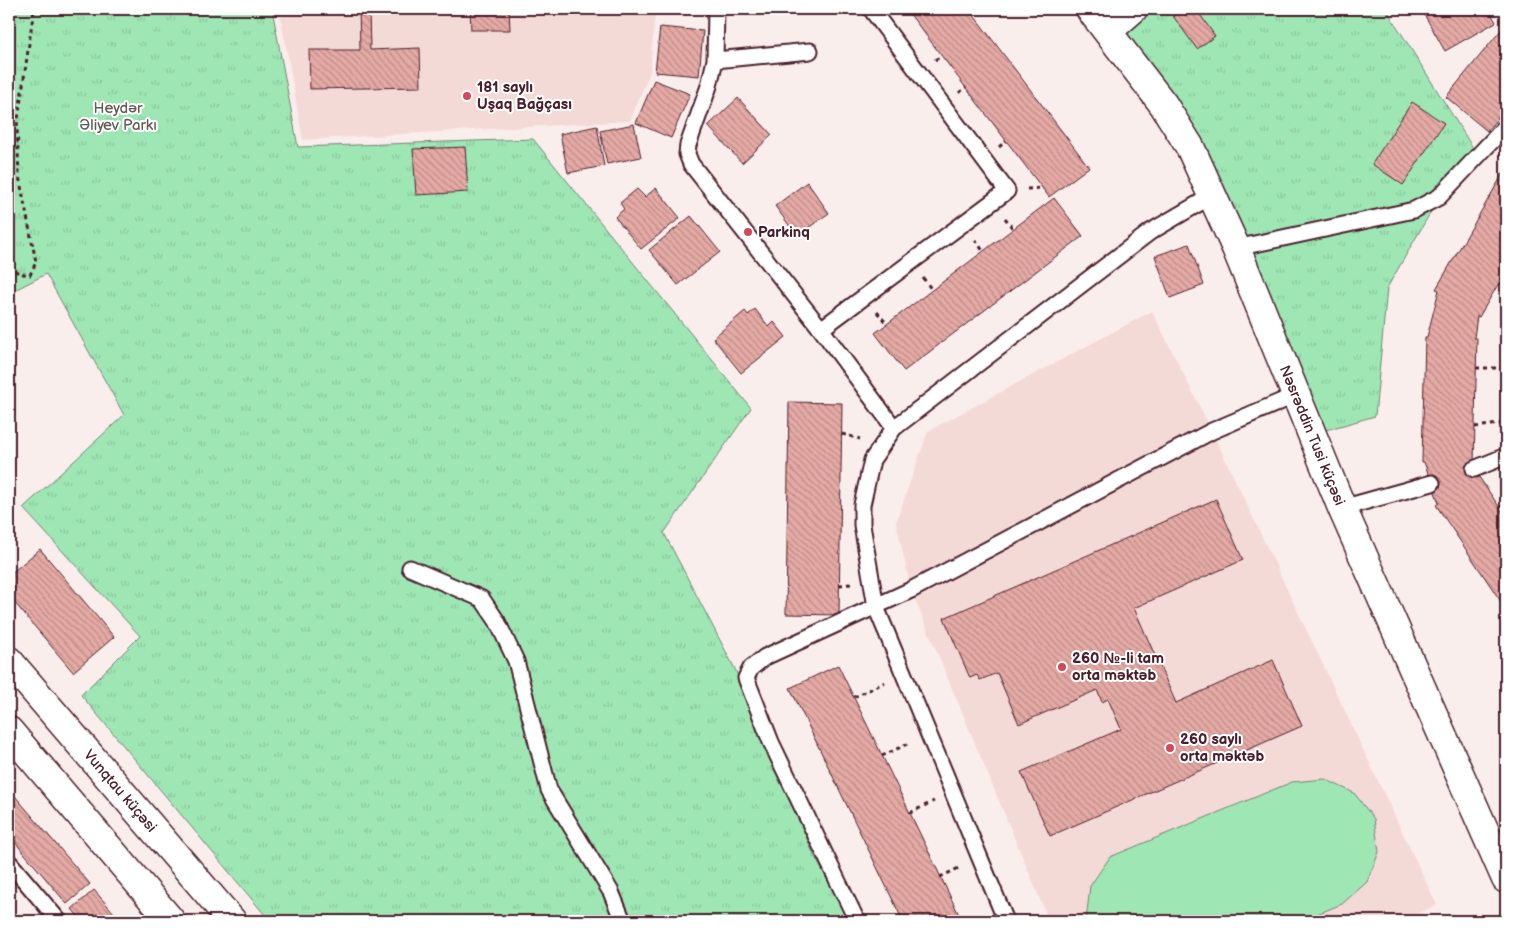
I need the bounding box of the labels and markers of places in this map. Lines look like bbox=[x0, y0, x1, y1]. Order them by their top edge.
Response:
place label: 181 saylı Uşaq Bağçası bbox=[477, 78, 572, 114]
marker: 181 saylı Uşaq Bağçası bbox=[461, 90, 473, 102]
place label: Parkinq bbox=[758, 223, 810, 242]
marker: Parkinq bbox=[742, 226, 754, 238]
place label: 260 №-li tam orta məktəb bbox=[1072, 649, 1164, 685]
marker: 260 №-li tam orta məktəb bbox=[1056, 661, 1068, 673]
place label: 260 saylı orta məktəb bbox=[1180, 730, 1264, 766]
marker: 260 saylı orta məktəb bbox=[1164, 742, 1176, 754]

